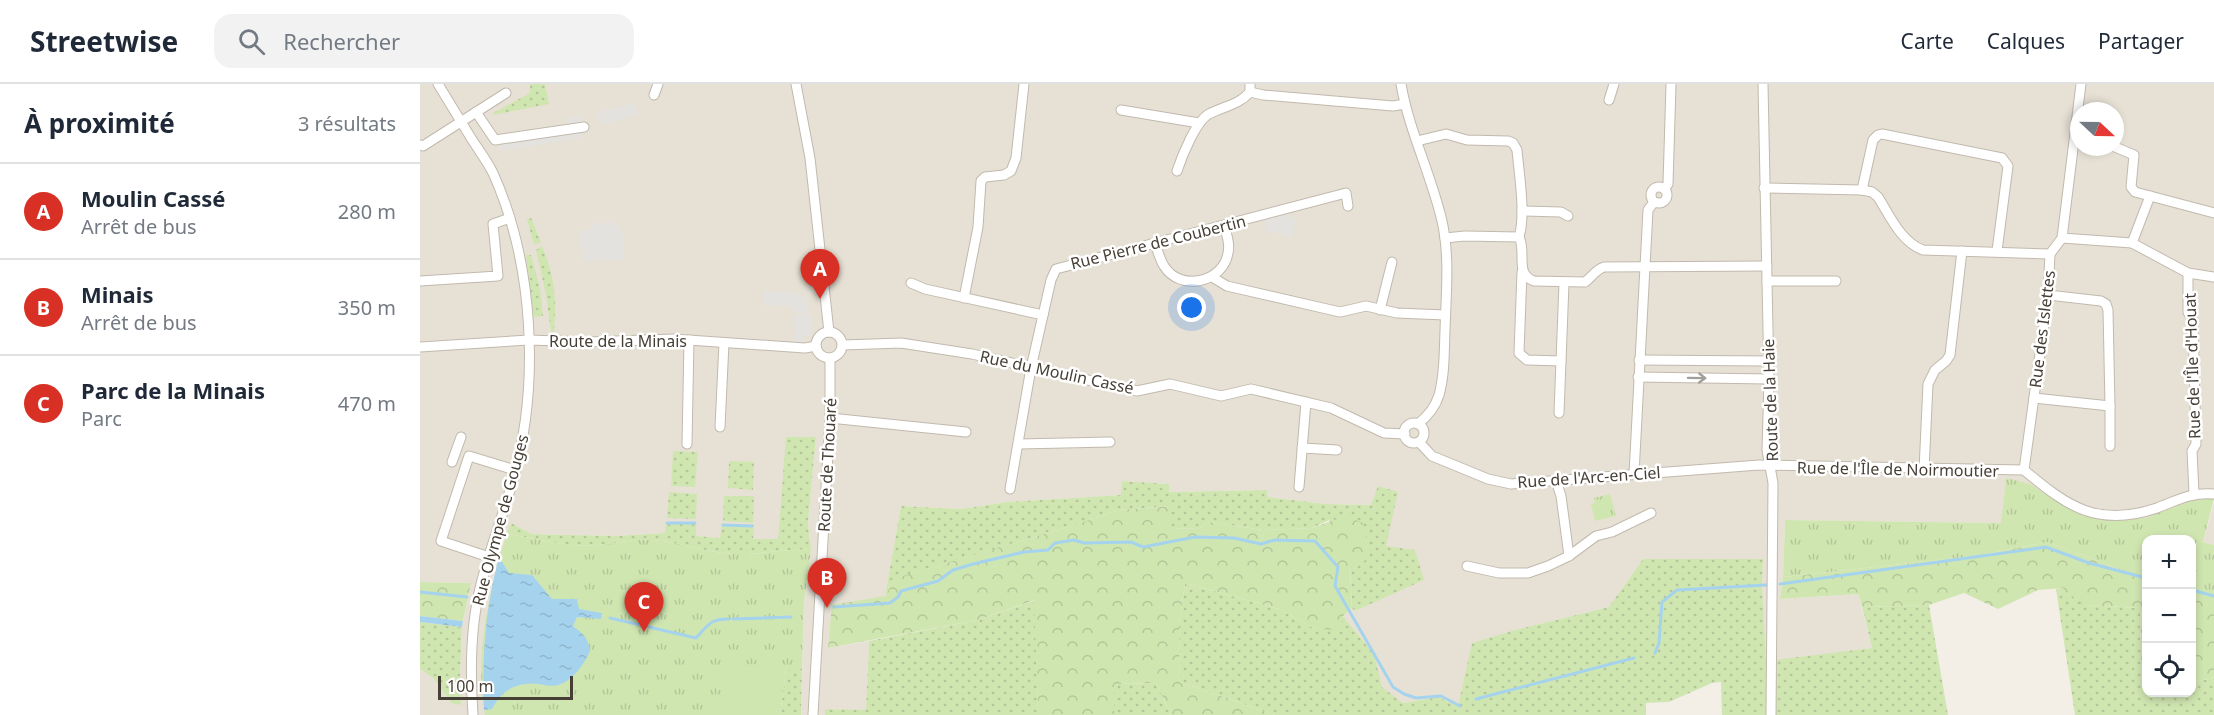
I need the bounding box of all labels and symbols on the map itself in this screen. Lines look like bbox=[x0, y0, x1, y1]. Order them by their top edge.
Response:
north arrow bbox=[2070, 102, 2124, 156]
street label: Rue Pierre de Coubertin bbox=[1068, 210, 1248, 274]
pin: A bbox=[800, 250, 840, 299]
street label: Rue des Islettes bbox=[2024, 269, 2060, 389]
street label: Rue de l'Île d'Houat bbox=[2178, 292, 2206, 439]
your location bbox=[1177, 293, 1206, 322]
street label: Route de la Minais bbox=[549, 330, 687, 352]
street label: Route de la Haie bbox=[1757, 338, 1783, 462]
street label: Rue du Moulin Cassé bbox=[978, 345, 1136, 399]
one-way arrow bbox=[1686, 372, 1706, 384]
street label: Route de Thouaré bbox=[813, 397, 841, 533]
street label: Rue Olympe de Gouges bbox=[467, 432, 533, 608]
street label: Rue de l'Île de Noirmoutier bbox=[1797, 456, 2000, 482]
street label: Rue de l'Arc-en-Ciel bbox=[1517, 461, 1661, 493]
pin: B bbox=[808, 558, 846, 608]
pin: C bbox=[624, 582, 664, 632]
scale bar bbox=[438, 673, 573, 700]

